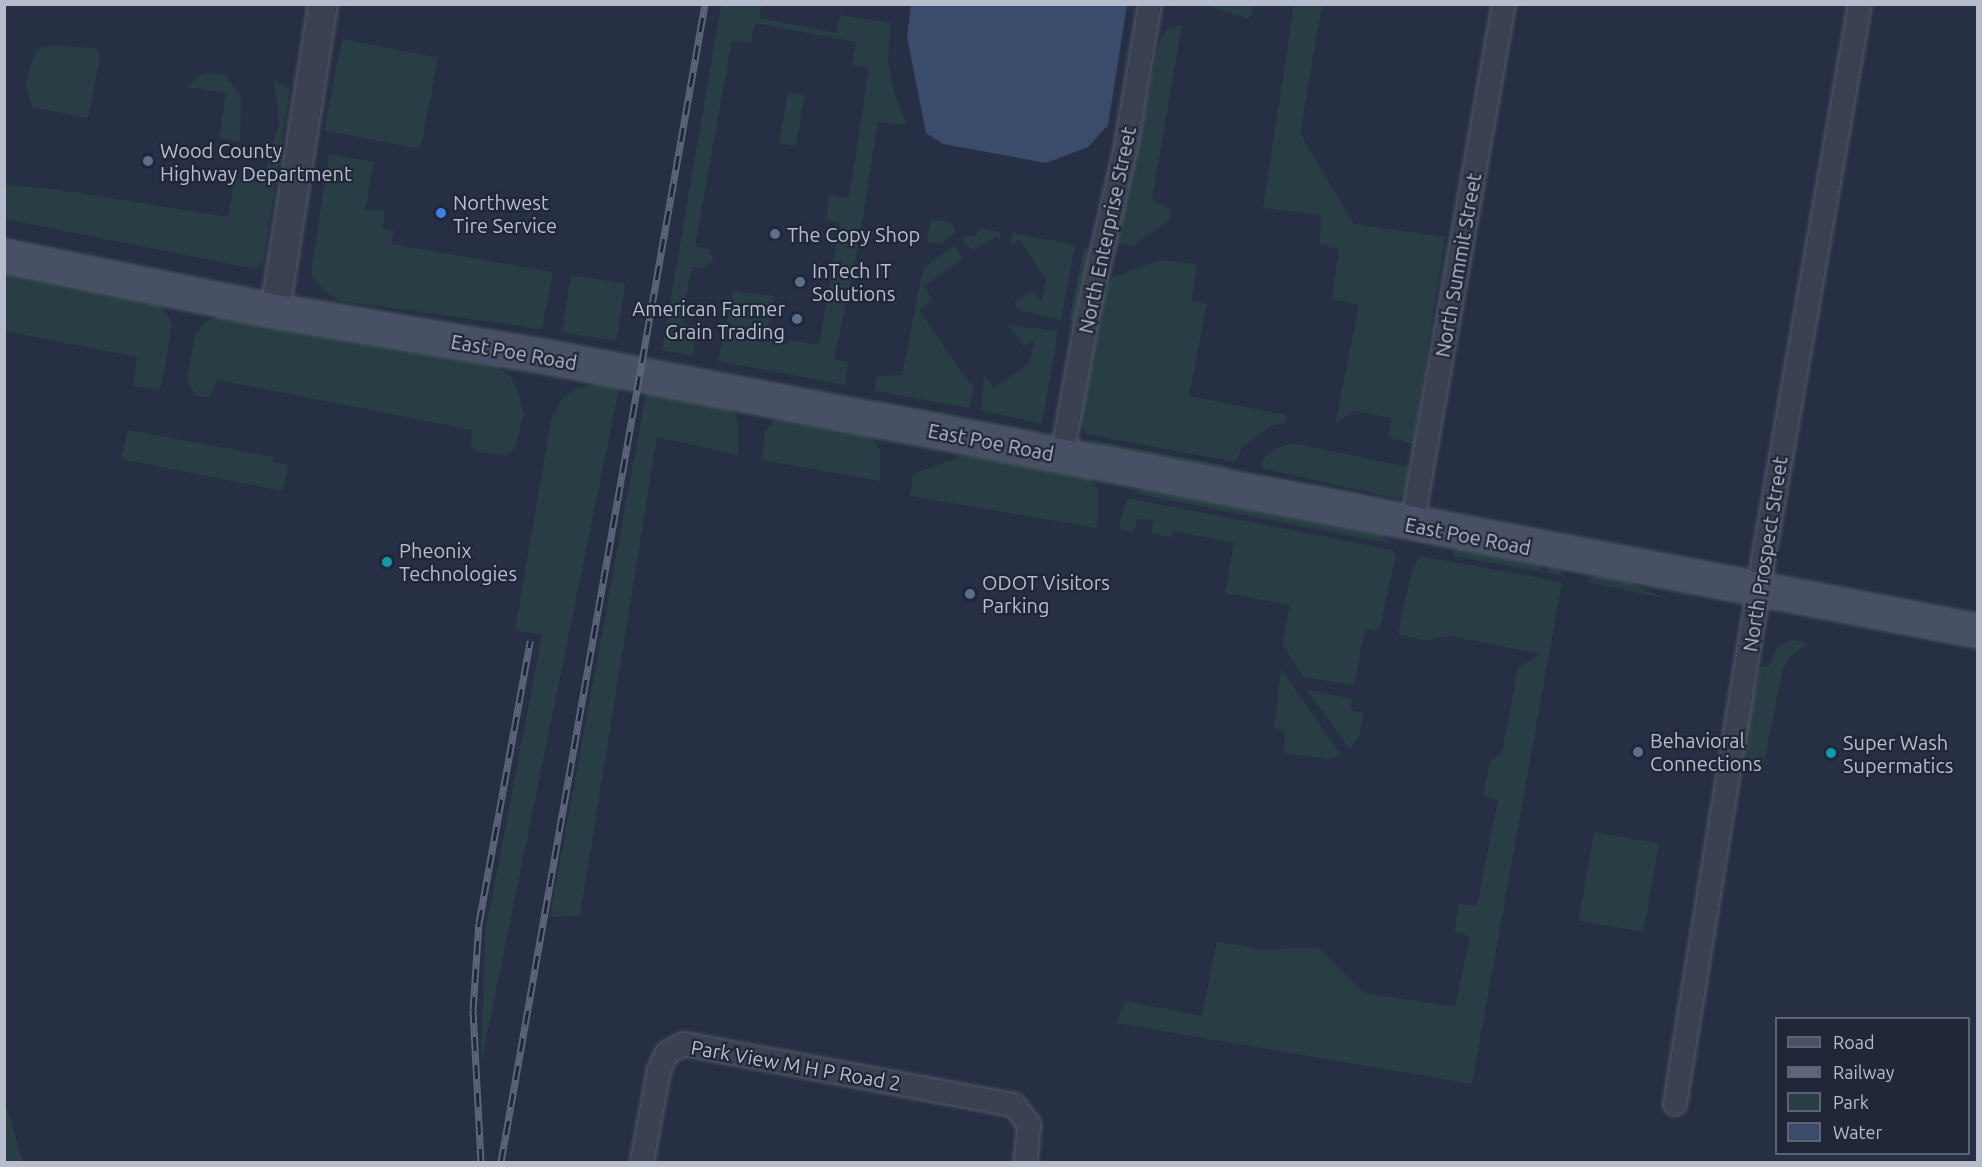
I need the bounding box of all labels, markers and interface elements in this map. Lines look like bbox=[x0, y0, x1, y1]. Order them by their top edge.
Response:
street label: North Enterprise Street bbox=[1073, 124, 1141, 336]
place label: Wood County Highway Department bbox=[160, 138, 352, 185]
marker: Wood County Highway Department bbox=[141, 154, 155, 168]
street label: North Summit Street bbox=[1430, 171, 1486, 359]
place label: Northwest Tire Service bbox=[453, 190, 557, 237]
marker: Northwest Tire Service bbox=[434, 206, 448, 220]
place label: The Copy Shop bbox=[787, 222, 920, 246]
marker: The Copy Shop bbox=[768, 227, 782, 241]
place label: InTech IT Solutions bbox=[812, 258, 895, 305]
marker: InTech IT Solutions bbox=[793, 275, 807, 289]
place label: American Farmer Grain Trading bbox=[632, 296, 785, 343]
marker: American Farmer Grain Trading bbox=[790, 312, 804, 326]
street label: East Poe Road bbox=[449, 329, 579, 375]
street label: East Poe Road bbox=[926, 418, 1056, 466]
street label: North Prospect Street bbox=[1738, 455, 1792, 653]
street label: East Poe Road bbox=[1403, 512, 1533, 560]
place label: Pheonix Technologies bbox=[399, 538, 517, 585]
marker: Pheonix Technologies bbox=[380, 555, 394, 569]
place label: ODOT Visitors Parking bbox=[982, 570, 1110, 617]
marker: ODOT Visitors Parking bbox=[963, 587, 977, 601]
place label: Behavioral Connections bbox=[1650, 728, 1762, 775]
place label: Super Wash Supermatics bbox=[1843, 730, 1953, 777]
marker: Behavioral Connections bbox=[1631, 745, 1645, 759]
marker: Super Wash Supermatics bbox=[1824, 746, 1838, 760]
legend bbox=[1775, 1017, 1970, 1155]
text: Road bbox=[1833, 1032, 1875, 1052]
street label: Park View M H P Road 2 bbox=[689, 1035, 903, 1095]
text: Railway bbox=[1833, 1062, 1894, 1082]
text: Park bbox=[1833, 1092, 1869, 1112]
text: Water bbox=[1833, 1122, 1882, 1142]

